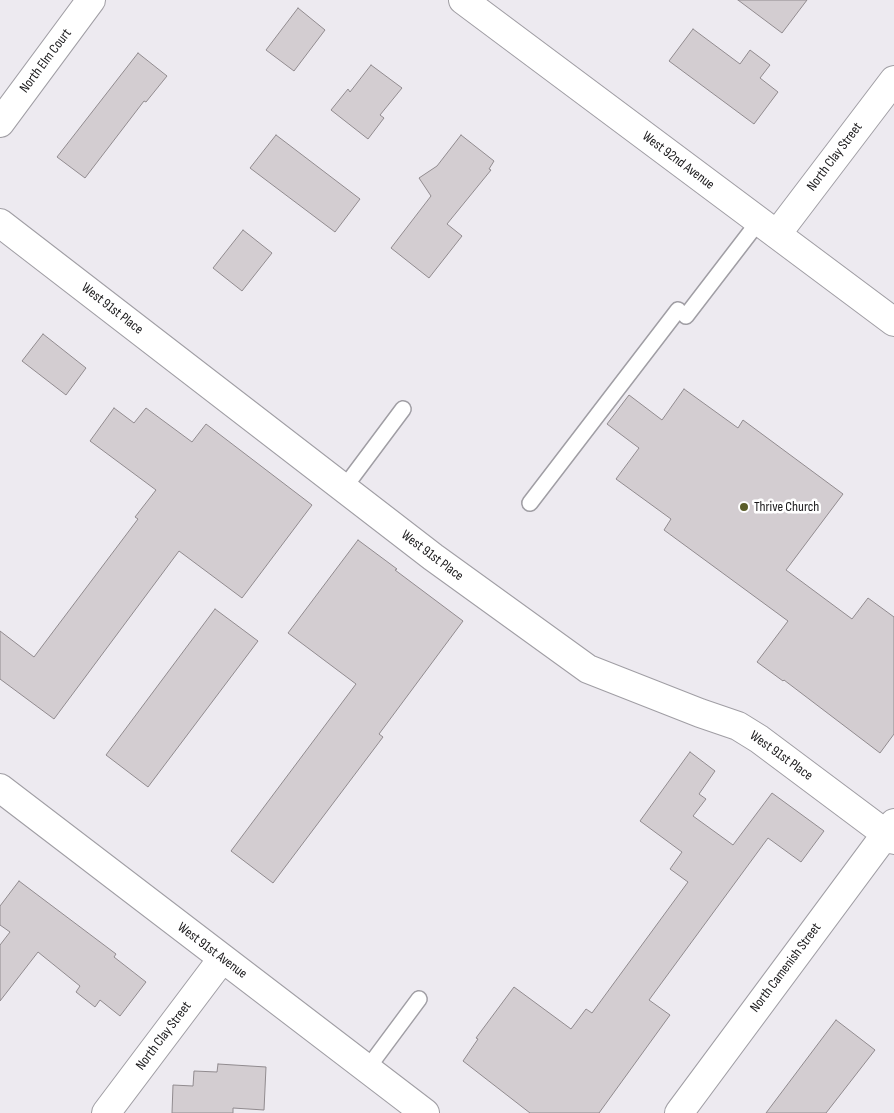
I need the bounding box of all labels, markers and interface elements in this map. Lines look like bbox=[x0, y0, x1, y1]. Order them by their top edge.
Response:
street label: North Elm Court bbox=[16, 26, 76, 96]
street label: North Clay Street bbox=[804, 119, 866, 195]
street label: West 92nd Avenue bbox=[638, 128, 718, 194]
street label: West 91st Place bbox=[78, 280, 146, 338]
place label: Thrive Church bbox=[754, 499, 819, 515]
marker: Thrive Church bbox=[738, 501, 750, 513]
street label: West 91st Place bbox=[398, 527, 466, 585]
street label: West 91st Place bbox=[746, 728, 816, 784]
street label: West 91st Avenue bbox=[174, 919, 250, 983]
street label: North Camenish Street bbox=[747, 920, 825, 1016]
street label: North Clay Street bbox=[133, 998, 195, 1074]

